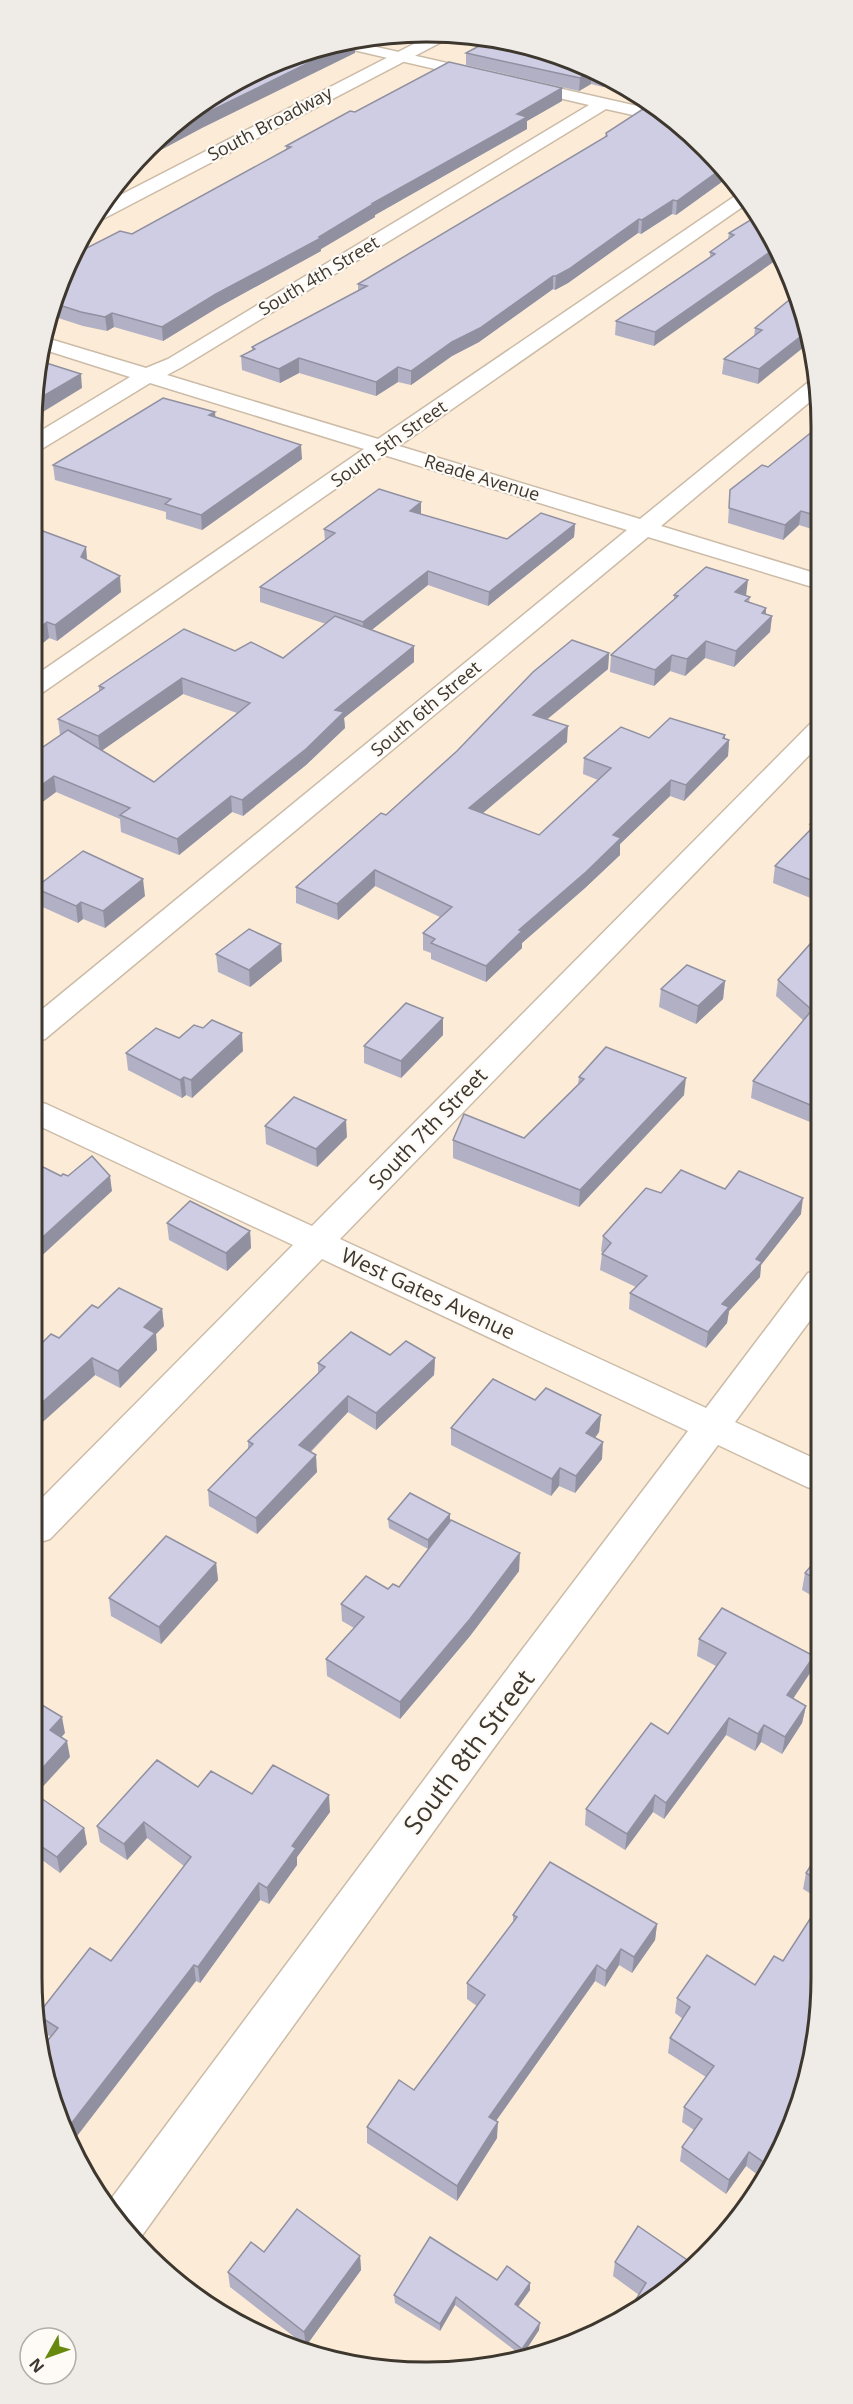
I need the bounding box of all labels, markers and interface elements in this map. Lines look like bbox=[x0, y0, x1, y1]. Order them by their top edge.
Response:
street label: South Broadway bbox=[203, 80, 337, 166]
street label: South 4th Street bbox=[254, 230, 383, 321]
street label: South 5th Street bbox=[326, 394, 451, 492]
street label: Reade Avenue bbox=[422, 448, 543, 506]
street label: South 6th Street bbox=[365, 655, 485, 761]
street label: South 7th Street bbox=[362, 1061, 493, 1195]
street label: West Gates Avenue bbox=[337, 1240, 520, 1346]
street label: South 8th Street bbox=[394, 1662, 542, 1841]
north arrow bbox=[18, 2326, 78, 2386]
text: N bbox=[24, 2354, 49, 2378]

